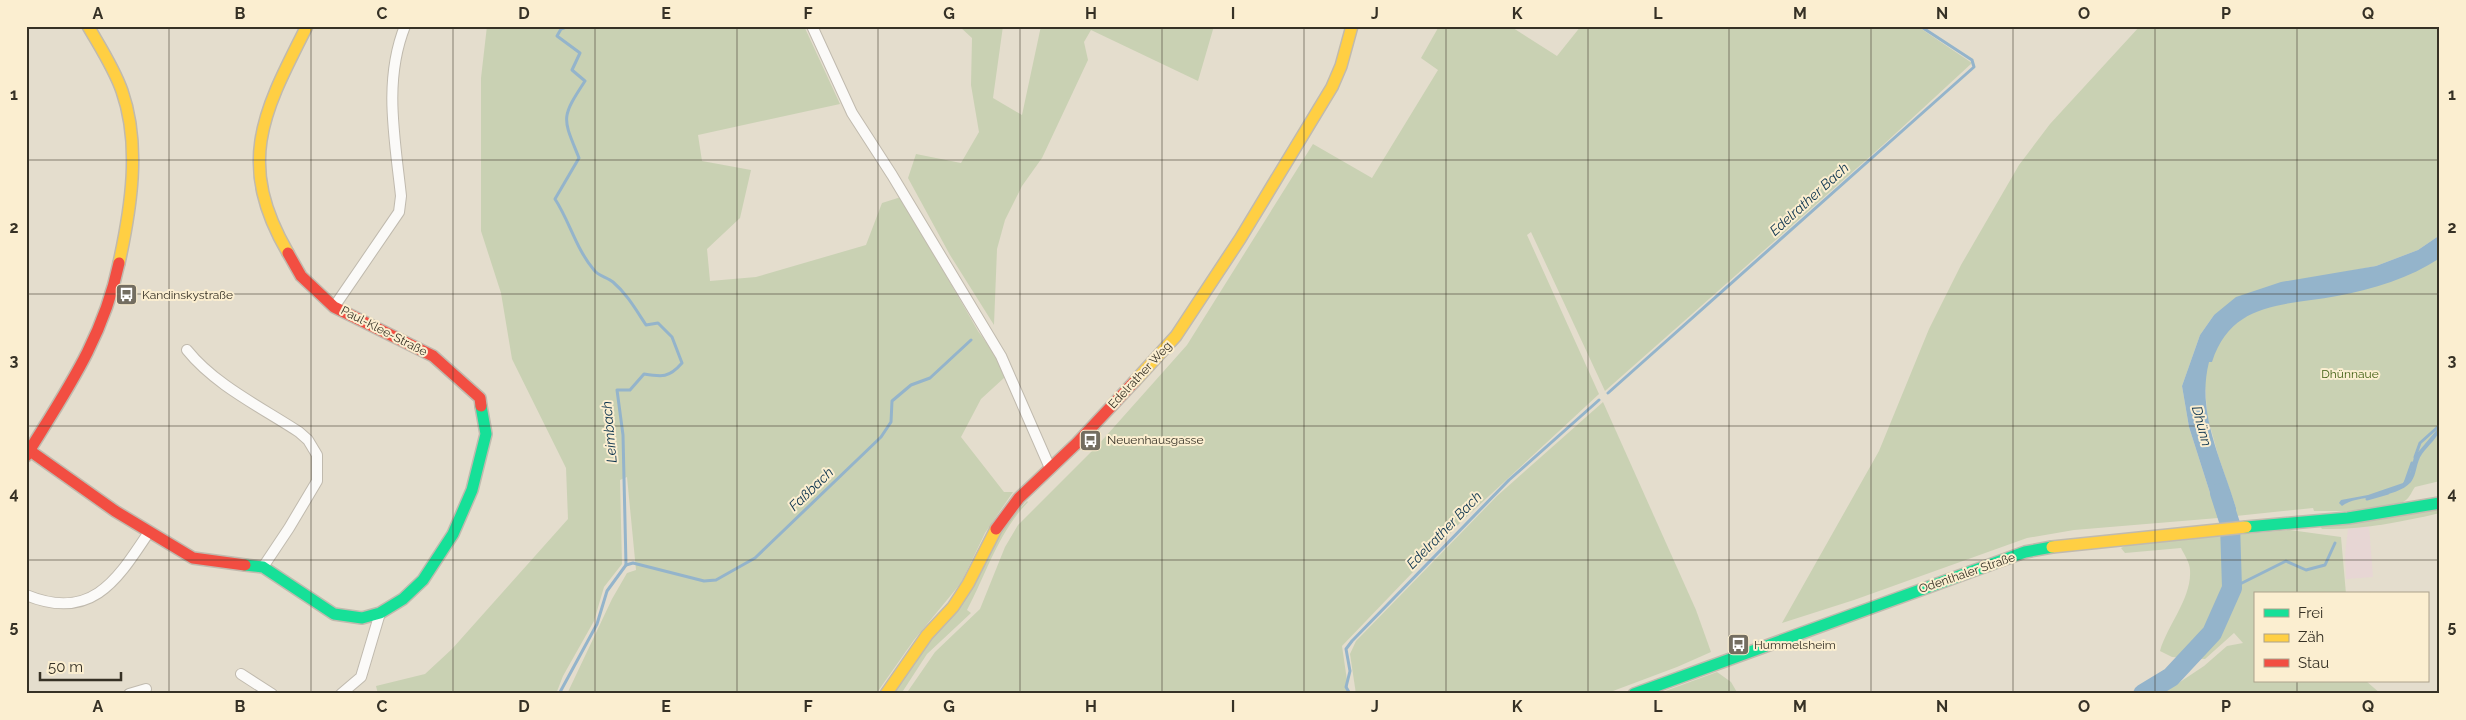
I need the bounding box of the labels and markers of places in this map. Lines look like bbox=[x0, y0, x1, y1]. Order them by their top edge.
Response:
bus stop icon: Kandinskystraße bbox=[114, 283, 138, 307]
place label: Kandinskystraße bbox=[142, 288, 233, 302]
bus stop icon: Neuenhausgasse bbox=[1079, 428, 1103, 452]
place label: Neuenhausgasse bbox=[1107, 433, 1203, 447]
bus stop icon: Hummelsheim bbox=[1726, 633, 1750, 657]
place label: Hummelsheim bbox=[1754, 638, 1836, 652]

